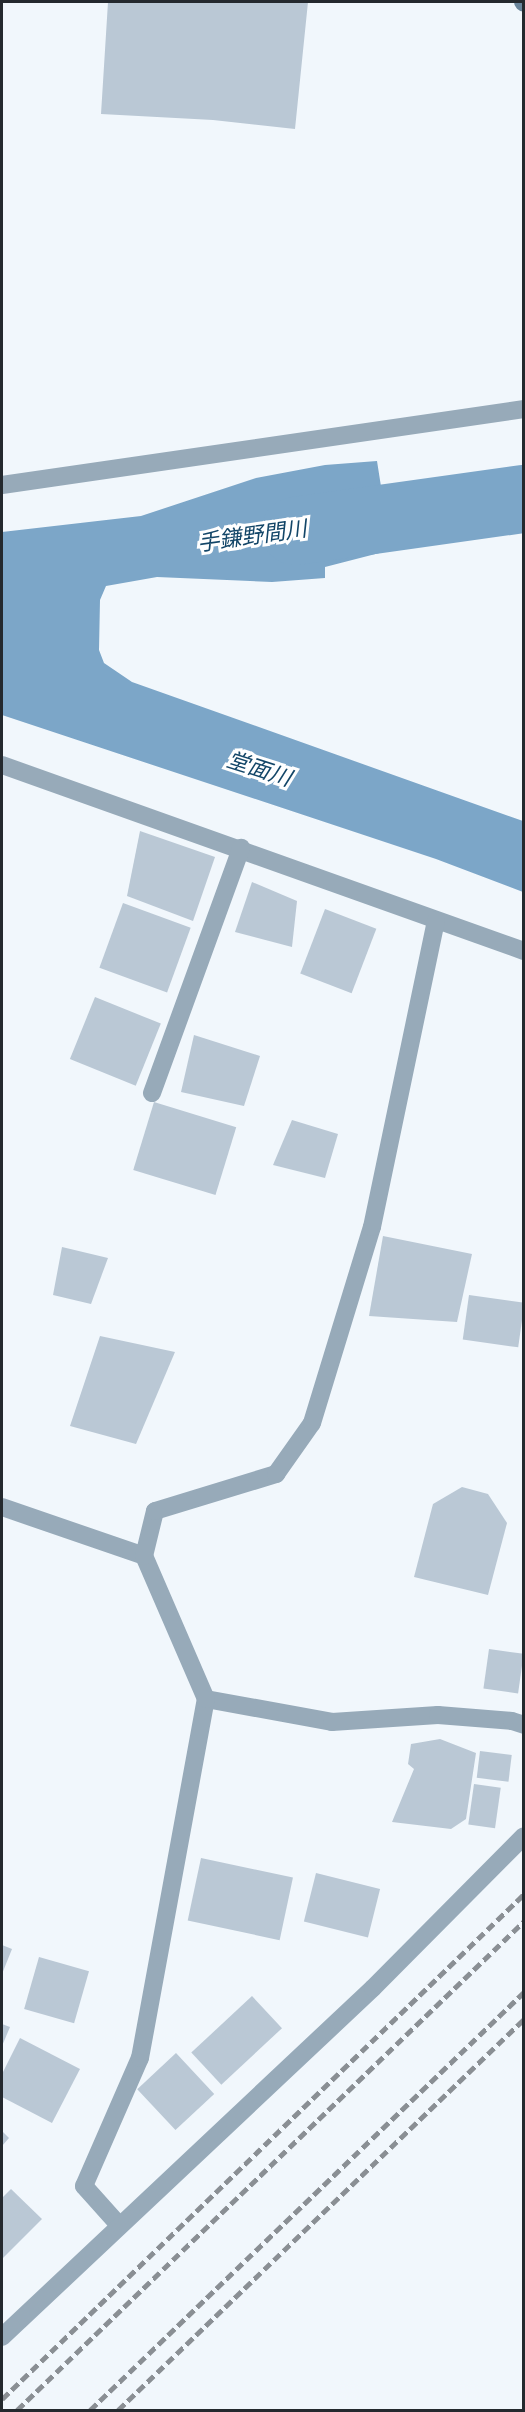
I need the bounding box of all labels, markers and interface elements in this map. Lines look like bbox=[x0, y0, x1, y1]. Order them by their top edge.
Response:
water label: 手鎌野間川 bbox=[196, 515, 308, 557]
water label: 堂面川 bbox=[224, 746, 294, 792]

